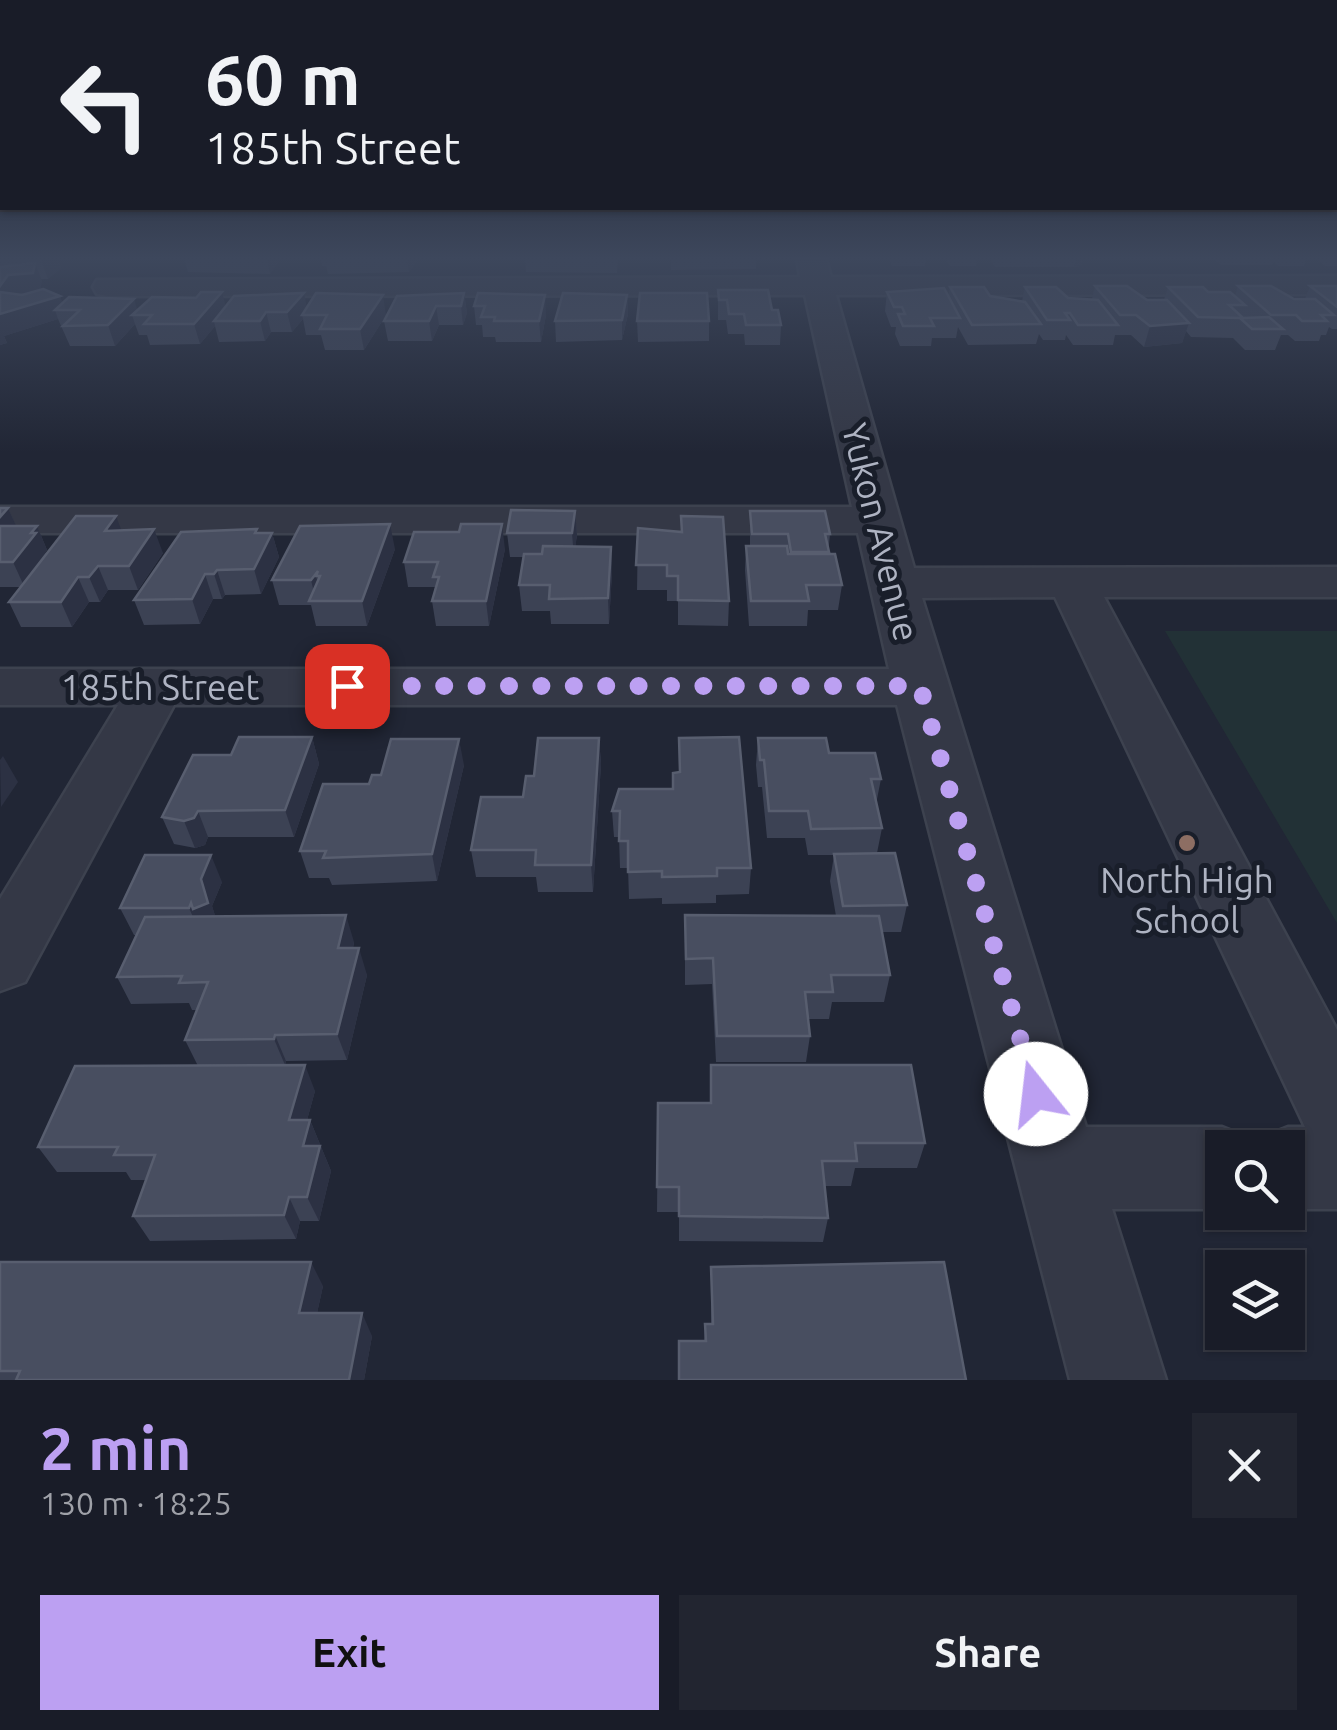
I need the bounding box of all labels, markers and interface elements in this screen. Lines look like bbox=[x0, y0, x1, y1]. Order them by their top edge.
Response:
icon: left bbox=[40, 40, 170, 170]
text: 60 m bbox=[205, 40, 361, 118]
text: 185th Street bbox=[205, 122, 460, 173]
street label: Yukon Avenue bbox=[835, 419, 927, 645]
pin bbox=[305, 644, 390, 729]
icon: arrive bbox=[320, 659, 375, 714]
street label: 185th Street bbox=[61, 667, 260, 707]
marker: North High School bbox=[1176, 832, 1198, 854]
place label: North High School bbox=[1100, 860, 1274, 940]
position arrow bbox=[984, 1042, 1088, 1146]
map controls bbox=[1205, 1130, 1305, 1350]
button: search bbox=[1205, 1130, 1305, 1230]
button: layers bbox=[1205, 1250, 1305, 1350]
button: close bbox=[1192, 1413, 1297, 1518]
text: 2 min bbox=[40, 1414, 192, 1481]
text: 130 m · 18:25 bbox=[40, 1485, 232, 1521]
button: Exit bbox=[40, 1595, 659, 1710]
button: Share bbox=[679, 1595, 1297, 1710]

